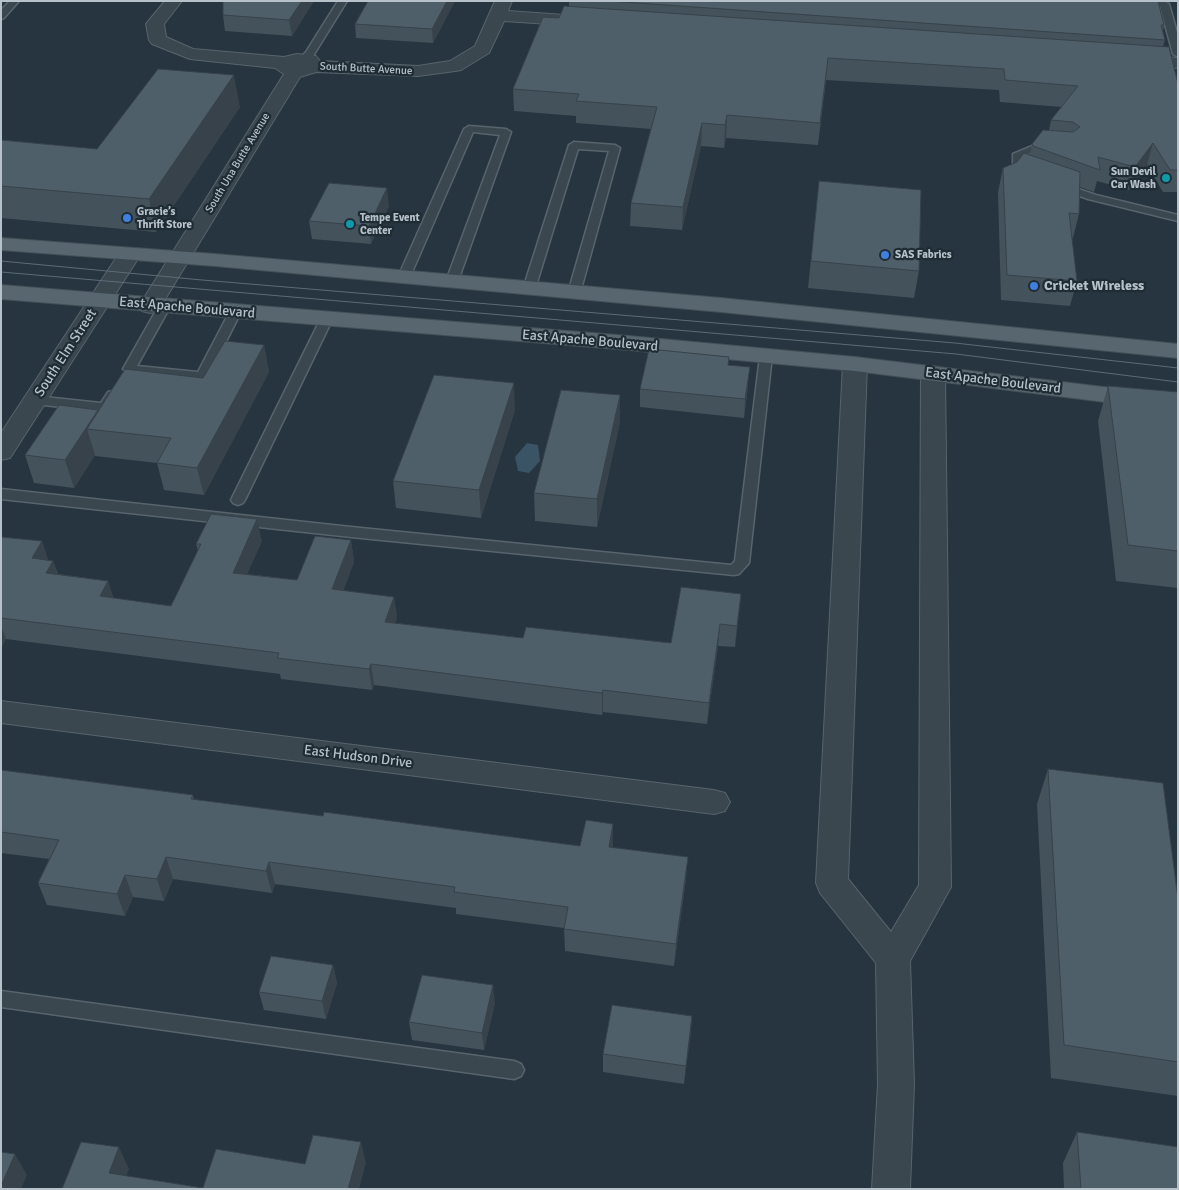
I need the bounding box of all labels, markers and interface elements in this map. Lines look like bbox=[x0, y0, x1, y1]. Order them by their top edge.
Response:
street label: South Butte Avenue bbox=[319, 60, 413, 78]
street label: South Una Butte Avenue bbox=[203, 111, 273, 215]
place label: Sun Devil Car Wash bbox=[1111, 165, 1156, 191]
marker: Sun Devil Car Wash bbox=[1160, 172, 1172, 184]
place label: Gracie’s Thrift Store bbox=[137, 205, 192, 231]
place label: Tempe Event Center bbox=[360, 211, 420, 237]
marker: Gracie’s Thrift Store bbox=[121, 212, 133, 224]
marker: Tempe Event Center bbox=[344, 218, 356, 230]
place label: SAS Fabrics bbox=[895, 248, 952, 262]
marker: SAS Fabrics bbox=[879, 249, 891, 261]
place label: Cricket Wireless bbox=[1044, 278, 1144, 294]
marker: Cricket Wireless bbox=[1028, 280, 1040, 292]
street label: East Apache Boulevard bbox=[118, 294, 256, 322]
street label: South Elm Street bbox=[31, 306, 101, 400]
street label: East Apache Boulevard bbox=[521, 327, 659, 355]
street label: East Apache Boulevard bbox=[924, 364, 1062, 398]
street label: East Hudson Drive bbox=[303, 742, 413, 772]

